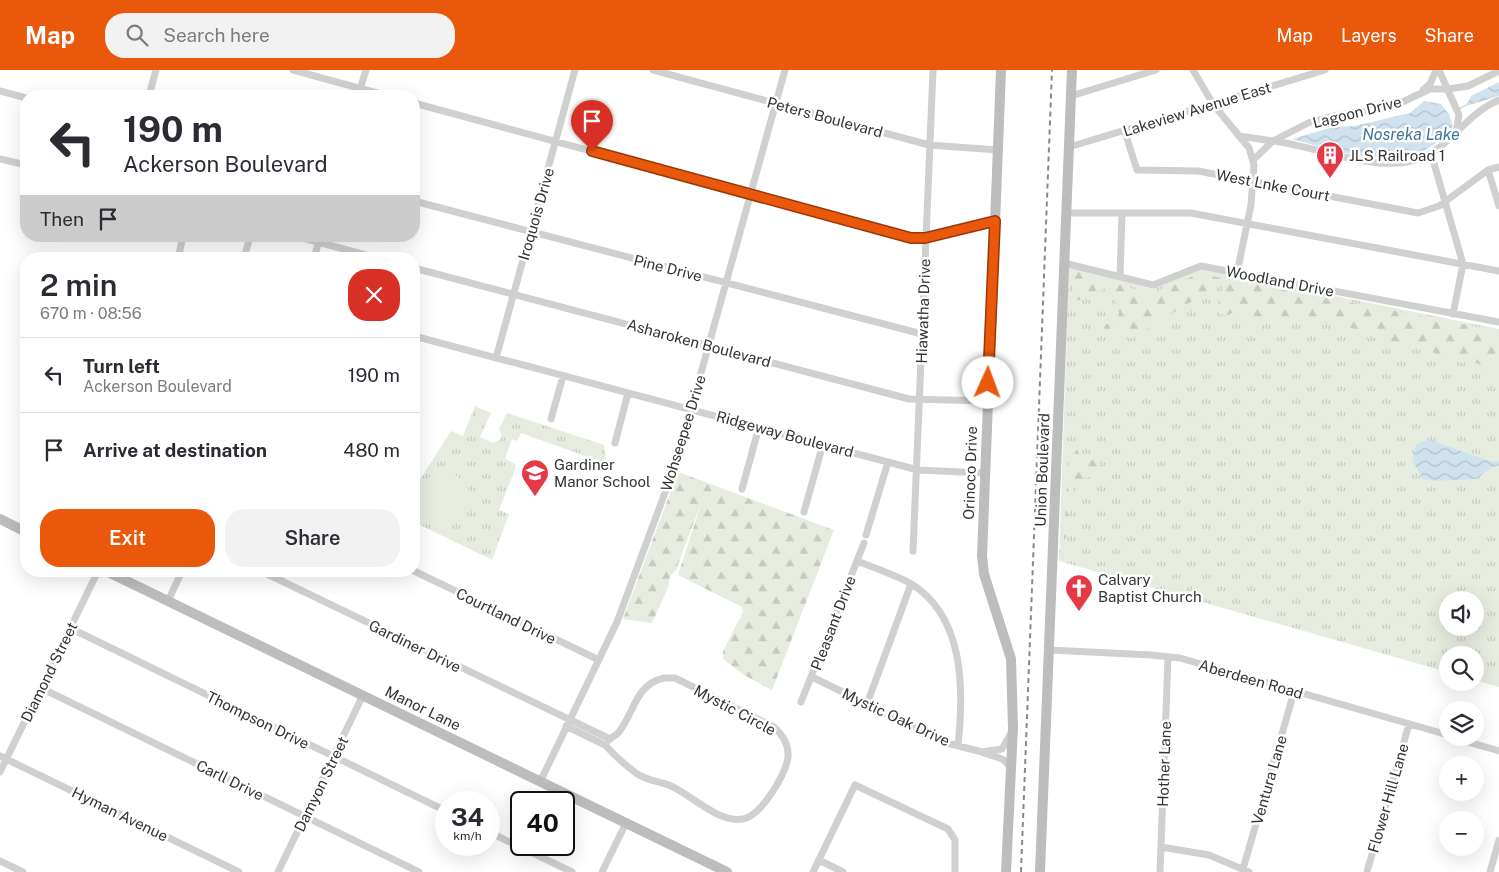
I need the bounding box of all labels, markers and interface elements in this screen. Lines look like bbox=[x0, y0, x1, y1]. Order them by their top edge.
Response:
search box bbox=[105, 13, 455, 58]
text: Map bbox=[25, 21, 75, 49]
icon: search bbox=[123, 21, 151, 49]
text: Search here bbox=[163, 24, 270, 46]
text: Map bbox=[1277, 25, 1313, 46]
text: Layers bbox=[1341, 25, 1397, 46]
text: Share bbox=[1425, 25, 1474, 46]
street label: Lakeview Avenue East bbox=[1121, 78, 1273, 140]
street label: Peters Boulevard bbox=[765, 93, 885, 141]
street label: Lagoon Drive bbox=[1311, 93, 1403, 131]
pin bbox=[571, 100, 613, 151]
icon: arrive bbox=[578, 107, 606, 135]
text: 190 m bbox=[123, 109, 223, 150]
icon: left bbox=[40, 110, 105, 175]
water label: Nosreka Lake bbox=[1362, 125, 1460, 144]
building icon: JLS Railroad 1 bbox=[1315, 140, 1345, 179]
place label: JLS Railroad 1 bbox=[1349, 147, 1445, 164]
text: Ackerson Boulevard bbox=[123, 151, 328, 177]
street label: Iroquois Drive bbox=[515, 166, 557, 262]
street label: West Lnke Court bbox=[1215, 166, 1331, 204]
icon: arrive bbox=[94, 205, 122, 233]
text: Then bbox=[40, 208, 84, 230]
street label: Pine Drive bbox=[632, 251, 704, 285]
street label: Hiawatha Drive bbox=[913, 258, 933, 364]
street label: Woodland Drive bbox=[1225, 262, 1335, 300]
text: 2 min bbox=[40, 267, 117, 303]
button: close bbox=[348, 269, 400, 321]
text: 670 m · 08:56 bbox=[40, 304, 142, 323]
street label: Asharoken Boulevard bbox=[625, 316, 773, 370]
text: Turn left bbox=[83, 355, 160, 377]
position arrow bbox=[961, 356, 1013, 408]
icon: left bbox=[40, 361, 68, 389]
text: 190 m bbox=[348, 364, 400, 386]
street label: Wohseepee Drive bbox=[657, 373, 709, 493]
text: Ackerson Boulevard bbox=[83, 377, 232, 396]
street label: Ridgeway Boulevard bbox=[714, 407, 856, 461]
street label: Union Boulevard bbox=[1032, 413, 1052, 527]
street label: Orinoco Drive bbox=[960, 426, 980, 520]
icon: arrive bbox=[40, 436, 68, 464]
text: Arrive at destination bbox=[83, 439, 267, 461]
text: 480 m bbox=[343, 439, 400, 461]
place label: Gardiner Manor School bbox=[554, 456, 650, 490]
school or university icon: Gardiner Manor School bbox=[520, 458, 550, 497]
button: Exit bbox=[40, 509, 215, 567]
button: Share bbox=[225, 509, 400, 567]
place label: Calvary Baptist Church bbox=[1098, 571, 1202, 605]
street label: Pleasant Drive bbox=[807, 573, 859, 673]
church icon: Calvary Baptist Church bbox=[1064, 573, 1094, 612]
street label: Courtland Drive bbox=[453, 584, 559, 648]
map controls bbox=[1439, 591, 1484, 856]
button: sound bbox=[1439, 591, 1484, 636]
street label: Gardiner Drive bbox=[366, 616, 464, 676]
street label: Diamond Street bbox=[17, 619, 81, 725]
button: search bbox=[1439, 646, 1484, 691]
street label: Aberdeen Road bbox=[1197, 656, 1305, 702]
street label: Mystic Circle bbox=[691, 681, 779, 739]
street label: Manor Lane bbox=[382, 682, 464, 734]
street label: Mystic Oak Drive bbox=[839, 685, 953, 749]
street label: Thompson Drive bbox=[204, 688, 312, 752]
button: layers bbox=[1439, 701, 1484, 746]
street label: Hother Lane bbox=[1154, 721, 1174, 807]
street label: Damyon Street bbox=[291, 733, 351, 834]
street label: Ventura Lane bbox=[1248, 733, 1290, 827]
street label: Flower Hill Lane bbox=[1364, 741, 1412, 855]
street label: Carll Drive bbox=[194, 756, 266, 804]
button: + bbox=[1439, 756, 1484, 801]
street label: Hyman Avenue bbox=[69, 783, 171, 845]
speed limit sign: 40 bbox=[510, 791, 575, 856]
text: 34 bbox=[451, 802, 484, 832]
button: − bbox=[1439, 811, 1484, 856]
text: km/h bbox=[453, 829, 482, 843]

